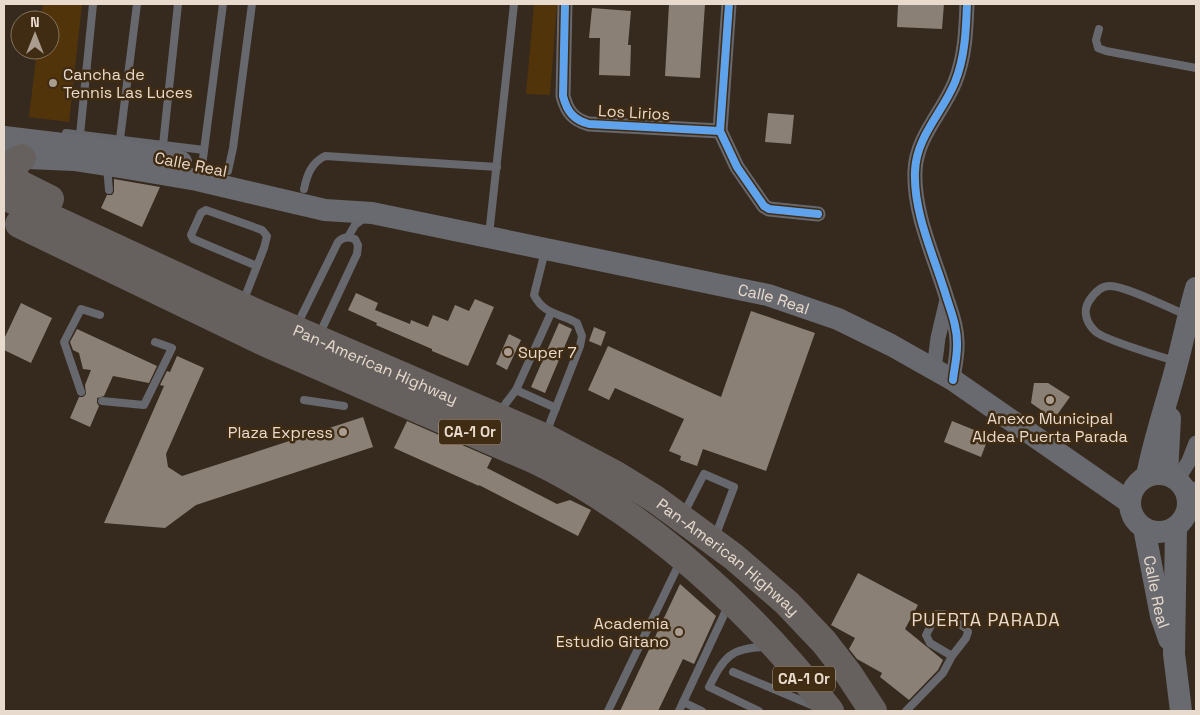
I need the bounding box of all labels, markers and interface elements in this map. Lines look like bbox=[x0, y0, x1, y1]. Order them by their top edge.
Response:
north arrow bbox=[10, 10, 60, 60]
text: N bbox=[30, 13, 40, 31]
place label: Cancha de Tennis Las Luces bbox=[63, 64, 193, 103]
marker: Cancha de Tennis Las Luces bbox=[47, 77, 59, 89]
street label: Los Lirios bbox=[597, 100, 670, 125]
street label: Calle Real bbox=[153, 147, 229, 182]
street label: Calle Real bbox=[736, 279, 812, 319]
street label: Pan-American Highway bbox=[290, 320, 461, 410]
place label: Super 7 bbox=[518, 342, 577, 363]
marker: Super 7 bbox=[502, 346, 514, 358]
marker: Anexo Municipal Aldea Puerta Parada bbox=[1044, 394, 1056, 406]
place label: Anexo Municipal Aldea Puerta Parada bbox=[972, 408, 1128, 447]
road number: CA-1 Or bbox=[439, 420, 501, 444]
place label: Plaza Express bbox=[228, 422, 333, 443]
marker: Plaza Express bbox=[337, 426, 349, 438]
street label: Pan-American Highway bbox=[652, 494, 804, 621]
street label: Calle Real bbox=[1139, 554, 1174, 631]
district label: PUERTA PARADA bbox=[912, 608, 1061, 631]
place label: Academia Estudio Gitano bbox=[556, 613, 669, 652]
marker: Academia Estudio Gitano bbox=[673, 626, 685, 638]
road number: CA-1 Or bbox=[773, 666, 835, 692]

